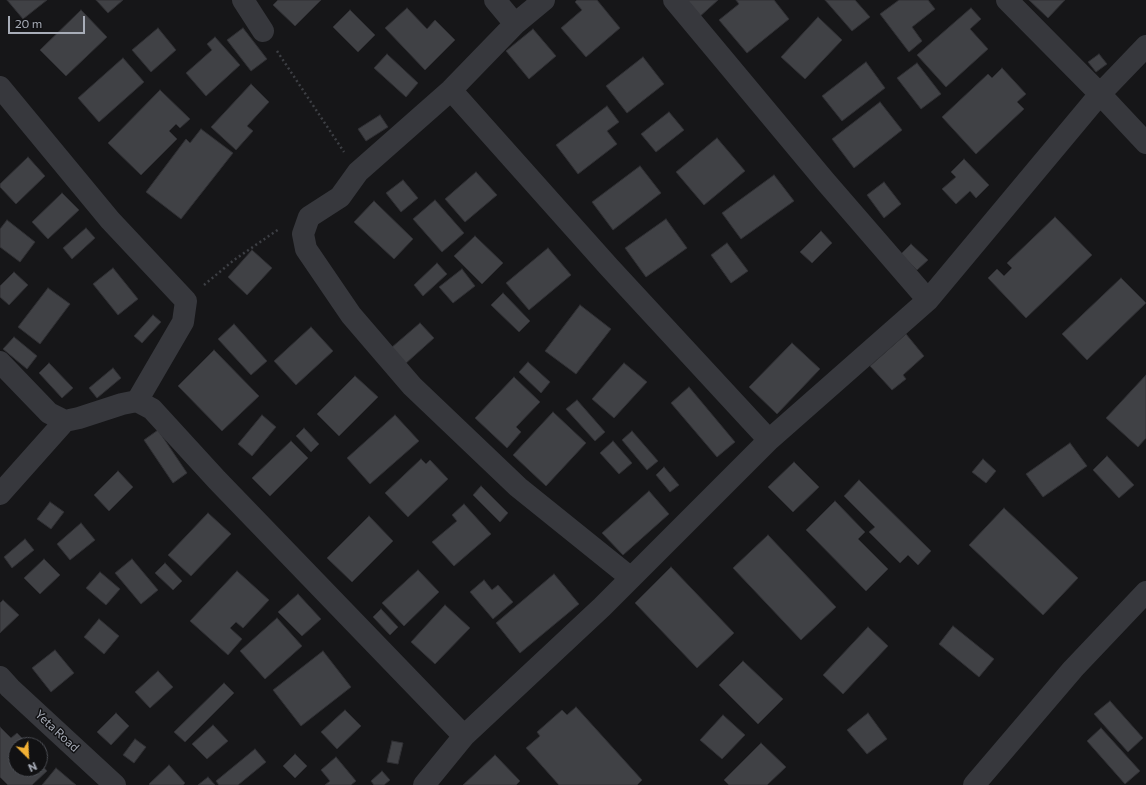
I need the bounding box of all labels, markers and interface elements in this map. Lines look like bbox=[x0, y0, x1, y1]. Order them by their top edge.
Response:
scale bar bbox=[10, 8, 87, 34]
text: 20 m bbox=[15, 16, 42, 30]
street label: Yeta Road bbox=[32, 707, 82, 755]
north arrow bbox=[8, 737, 48, 777]
text: N bbox=[26, 760, 39, 775]

